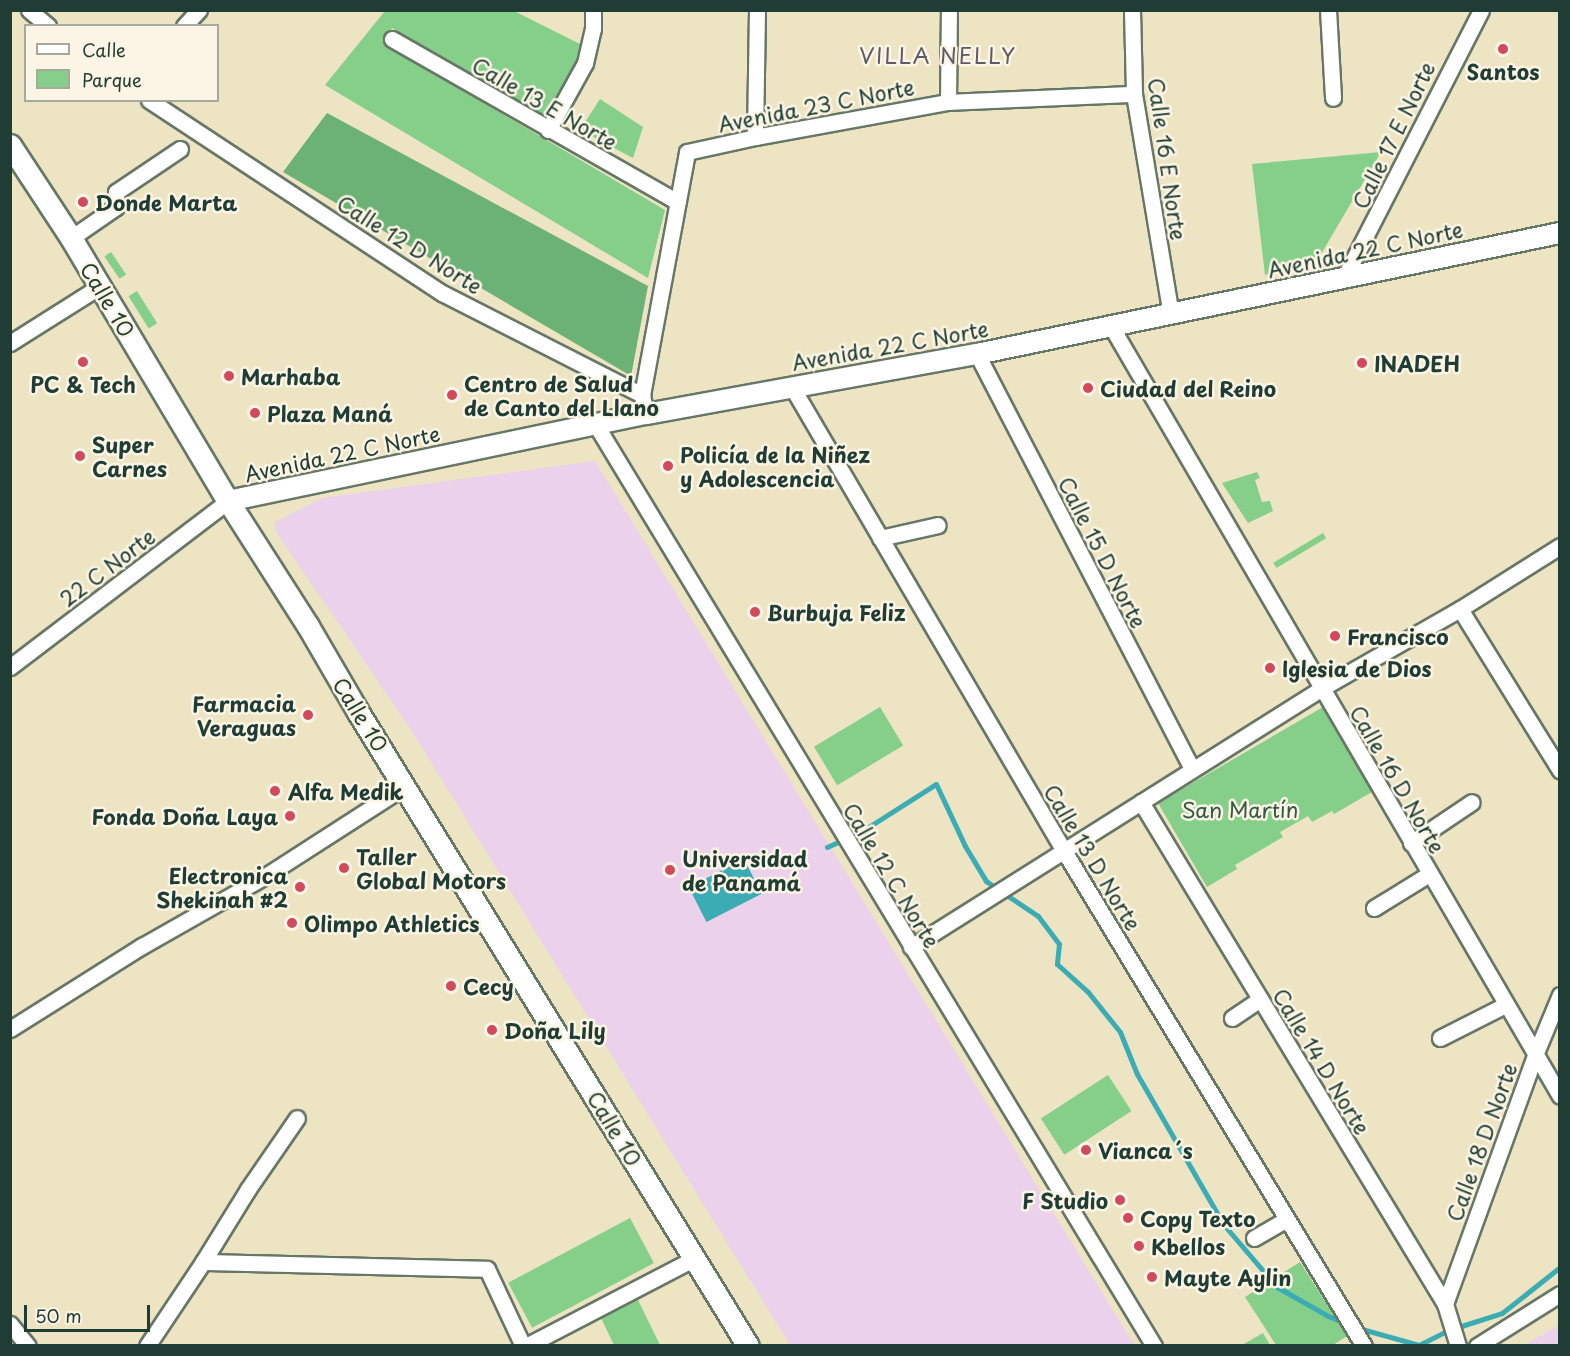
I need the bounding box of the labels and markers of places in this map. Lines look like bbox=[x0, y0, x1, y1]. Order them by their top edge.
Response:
marker: Santos bbox=[1496, 42, 1510, 56]
place label: Santos bbox=[1467, 58, 1539, 84]
place label: Donde Marta bbox=[95, 189, 239, 215]
marker: Donde Marta bbox=[76, 195, 90, 209]
place label: INADEH bbox=[1374, 350, 1460, 376]
marker: PC & Tech bbox=[76, 355, 90, 369]
marker: INADEH bbox=[1355, 356, 1369, 370]
place label: Marhaba bbox=[241, 363, 340, 389]
marker: Marhaba bbox=[222, 369, 236, 383]
place label: Centro de Salud de Canto del Llano bbox=[464, 370, 661, 420]
place label: PC & Tech bbox=[30, 371, 136, 397]
place label: Ciudad del Reino bbox=[1100, 375, 1278, 401]
marker: Ciudad del Reino bbox=[1081, 381, 1095, 395]
marker: Centro de Salud de Canto del Llano bbox=[445, 388, 459, 402]
place label: Plaza Maná bbox=[267, 400, 394, 426]
marker: Plaza Maná bbox=[248, 406, 262, 420]
place label: Super Carnes bbox=[92, 431, 167, 481]
place label: Policía de la Niñez y Adolescencia bbox=[680, 441, 874, 491]
marker: Super Carnes bbox=[73, 449, 87, 463]
marker: Policía de la Niñez y Adolescencia bbox=[661, 459, 675, 473]
place label: Burbuja Feliz bbox=[767, 599, 906, 625]
marker: Burbuja Feliz bbox=[748, 605, 762, 619]
place label: Francisco bbox=[1347, 623, 1449, 649]
marker: Francisco bbox=[1328, 629, 1342, 643]
place label: Iglesia de Dios bbox=[1282, 655, 1431, 681]
marker: Iglesia de Dios bbox=[1263, 661, 1277, 675]
place label: Farmacia Veraguas bbox=[192, 690, 296, 740]
marker: Farmacia Veraguas bbox=[301, 708, 315, 722]
place label: Alfa Medik bbox=[288, 778, 405, 804]
marker: Alfa Medik bbox=[266, 782, 284, 800]
place label: Fonda Doña Laya bbox=[91, 803, 278, 829]
marker: Fonda Doña Laya bbox=[283, 809, 297, 823]
place label: Taller Global Motors bbox=[356, 843, 505, 893]
place label: Universidad de Panamá bbox=[682, 845, 808, 895]
marker: Taller Global Motors bbox=[337, 861, 351, 875]
place label: Electronica Shekinah #2 bbox=[156, 862, 288, 912]
marker: Universidad de Panamá bbox=[663, 863, 677, 877]
marker: Electronica Shekinah #2 bbox=[293, 880, 307, 894]
place label: Olimpo Athletics bbox=[304, 910, 479, 936]
marker: Olimpo Athletics bbox=[285, 916, 299, 930]
place label: Cecy bbox=[463, 973, 514, 999]
marker: Cecy bbox=[444, 979, 458, 993]
place label: Doña Lily bbox=[504, 1017, 605, 1043]
marker: Doña Lily bbox=[485, 1023, 499, 1037]
place label: Vianca´s bbox=[1098, 1137, 1193, 1163]
marker: Vianca´s bbox=[1079, 1143, 1093, 1157]
place label: F Studio bbox=[1021, 1187, 1108, 1213]
marker: F Studio bbox=[1113, 1193, 1127, 1207]
place label: Copy Texto bbox=[1140, 1205, 1257, 1231]
marker: Copy Texto bbox=[1121, 1211, 1135, 1225]
place label: Kbellos bbox=[1151, 1233, 1225, 1259]
marker: Kbellos bbox=[1132, 1239, 1146, 1253]
place label: Mayte Aylin bbox=[1164, 1264, 1291, 1290]
marker: Mayte Aylin bbox=[1145, 1270, 1159, 1284]

